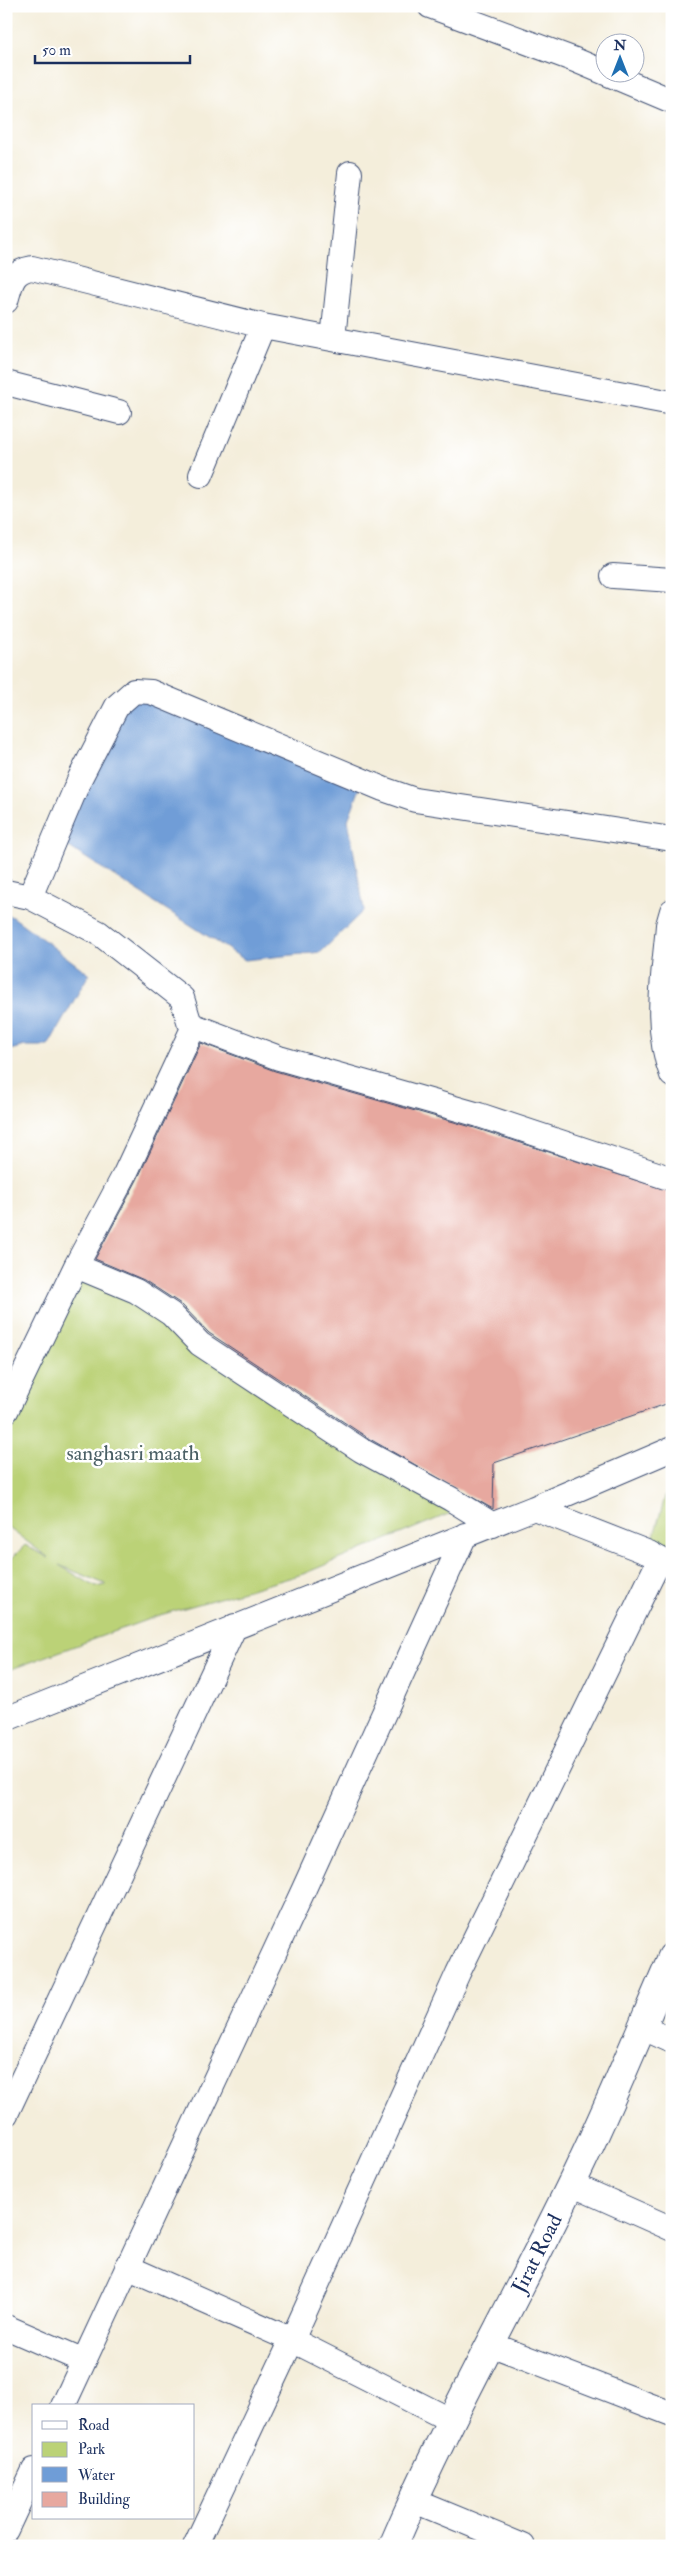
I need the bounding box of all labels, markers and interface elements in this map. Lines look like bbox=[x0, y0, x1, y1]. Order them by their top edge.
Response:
scale bar bbox=[35, 32, 190, 64]
north arrow bbox=[596, 32, 646, 82]
text: N bbox=[613, 37, 627, 54]
text: 50 m bbox=[42, 41, 71, 60]
park label: sanghasri maath bbox=[66, 1440, 200, 1467]
street label: Jirat Road bbox=[505, 2209, 569, 2299]
legend bbox=[32, 2404, 195, 2520]
text: Road bbox=[78, 2416, 110, 2435]
text: Park bbox=[78, 2440, 105, 2459]
text: Water bbox=[77, 2466, 115, 2485]
text: Building bbox=[78, 2490, 130, 2509]

